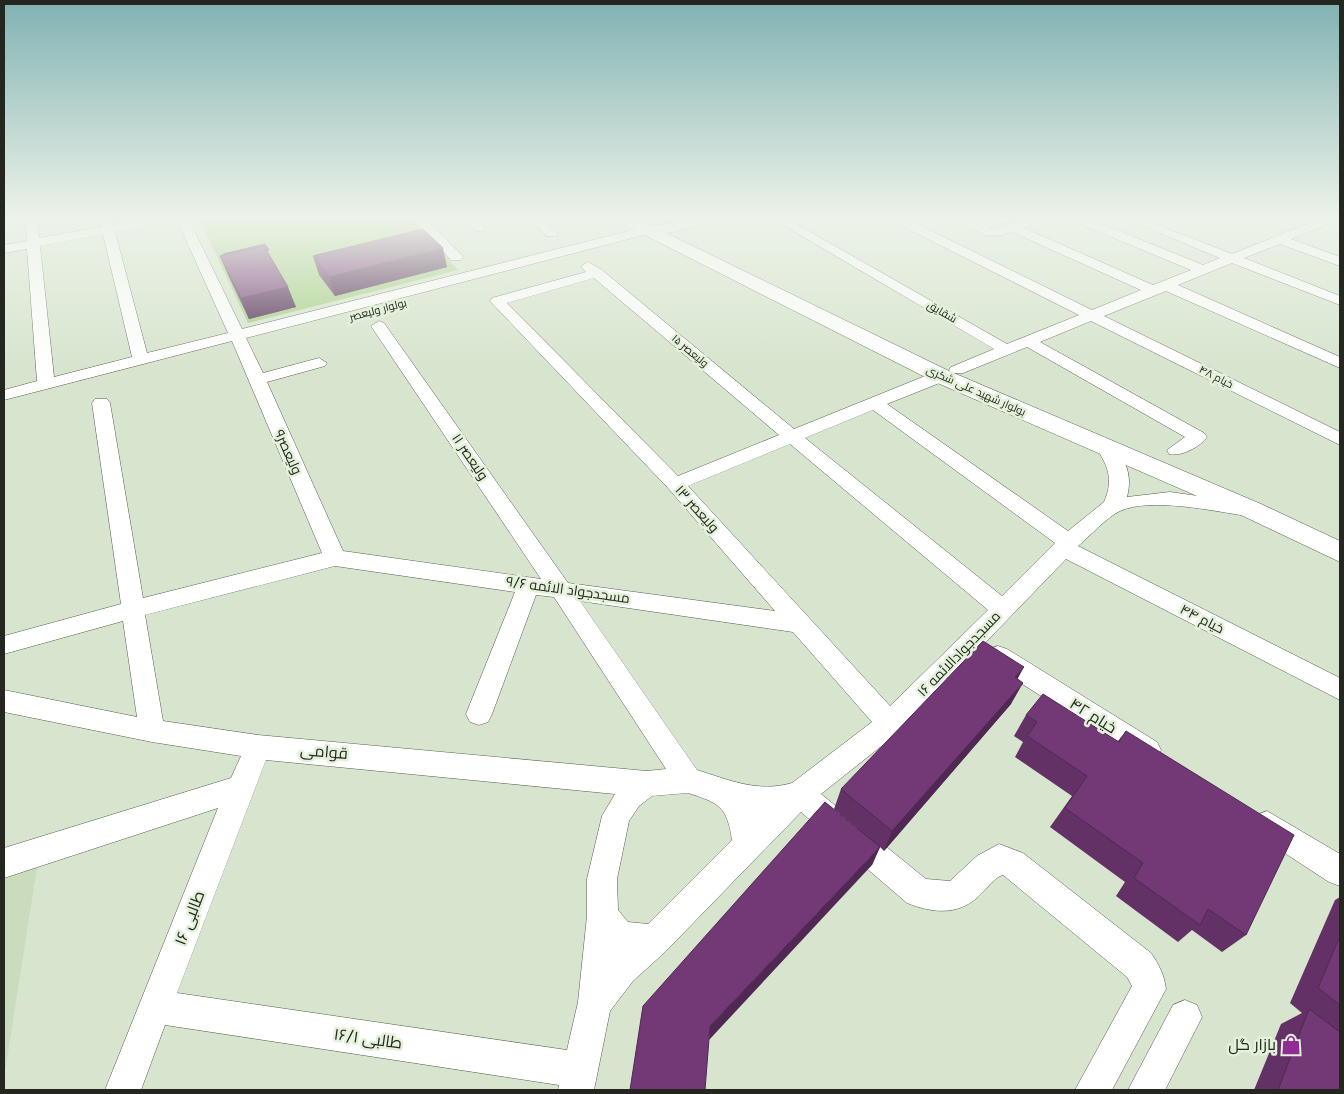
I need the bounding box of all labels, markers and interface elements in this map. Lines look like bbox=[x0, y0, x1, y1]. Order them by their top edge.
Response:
street label: بولوار ولیعصر bbox=[347, 296, 408, 324]
street label: شقایق bbox=[925, 298, 959, 326]
street label: ولیعصر ۱۵ bbox=[669, 332, 711, 370]
street label: بولوار شهید علی شکری bbox=[924, 363, 1028, 419]
street label: خیام ۴۸ bbox=[1196, 363, 1235, 392]
street label: ولیعصر۹ bbox=[271, 427, 305, 477]
street label: ولیعصر ۱۱ bbox=[448, 430, 492, 484]
street label: ولیعصر ۱۳ bbox=[671, 482, 723, 536]
street label: مسجدجواد الائمه ۹/۶ bbox=[505, 573, 631, 607]
street label: خیام ۴۴ bbox=[1177, 601, 1227, 638]
street label: مسجدجوادالائمه ۱۶ bbox=[914, 608, 1004, 700]
street label: خیام ۴۲ bbox=[1065, 694, 1120, 739]
street label: قوامی bbox=[299, 740, 349, 764]
street label: طالبی ۱۶ bbox=[171, 888, 209, 948]
street label: طالبی ۱۶/۱ bbox=[333, 1024, 403, 1054]
shop icon: بازار گل bbox=[1280, 1034, 1302, 1056]
place label: بازار گل bbox=[1228, 1035, 1276, 1055]

